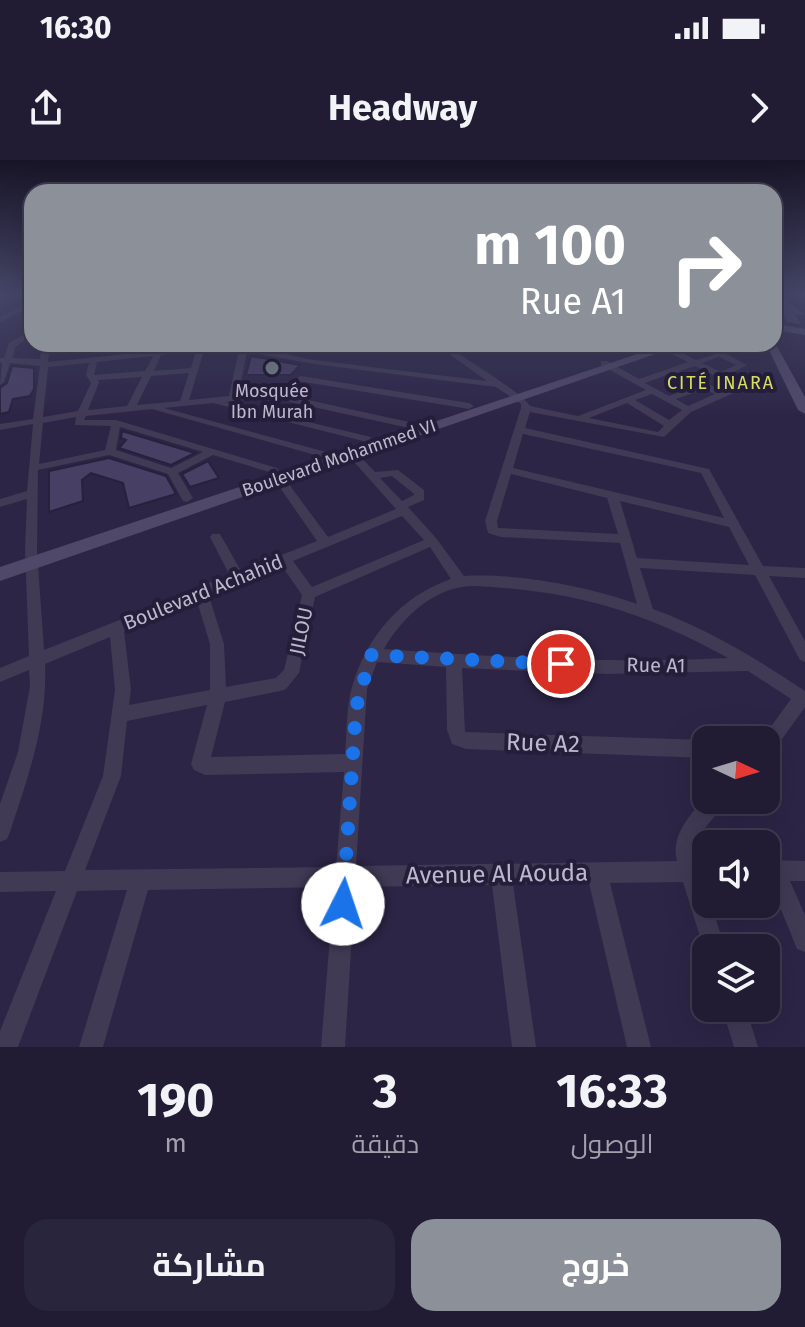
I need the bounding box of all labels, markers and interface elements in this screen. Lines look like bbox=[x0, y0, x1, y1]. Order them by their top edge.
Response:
text: 16:30 bbox=[40, 10, 112, 46]
icon: share bbox=[24, 86, 68, 130]
text: Headway bbox=[328, 86, 477, 130]
icon: forward bbox=[737, 86, 781, 130]
text: 100 m bbox=[474, 212, 626, 279]
icon: right bbox=[654, 216, 758, 320]
text: Rue A1 bbox=[520, 280, 626, 324]
marker: Mosquée Ibn Murah bbox=[263, 359, 281, 377]
district label: CITÉ INARA bbox=[667, 371, 775, 394]
place label: Mosquée Ibn Murah bbox=[231, 380, 313, 423]
street label: Boulevard Mohammed VI bbox=[239, 414, 439, 502]
street label: Boulevard Achahid bbox=[120, 549, 286, 635]
street label: JILOU bbox=[284, 605, 318, 657]
pin bbox=[527, 630, 595, 698]
icon: arrive bbox=[539, 642, 583, 686]
street label: Rue A1 bbox=[626, 652, 686, 678]
north arrow bbox=[692, 726, 780, 814]
map controls bbox=[692, 726, 780, 1022]
street label: Rue A2 bbox=[506, 728, 580, 758]
button: sound bbox=[692, 830, 780, 918]
street label: Avenue Al Aouda bbox=[406, 858, 588, 890]
position arrow bbox=[301, 862, 385, 946]
button: layers bbox=[692, 934, 780, 1022]
text: 3 bbox=[373, 1062, 398, 1120]
text: 16:33 bbox=[556, 1062, 668, 1120]
text: 190 bbox=[137, 1071, 214, 1129]
text: m bbox=[165, 1128, 187, 1159]
text: دقيقة bbox=[352, 1129, 419, 1160]
text: الوصول bbox=[571, 1129, 654, 1160]
button: مشاركة bbox=[24, 1219, 395, 1311]
button: خروج bbox=[411, 1219, 781, 1311]

